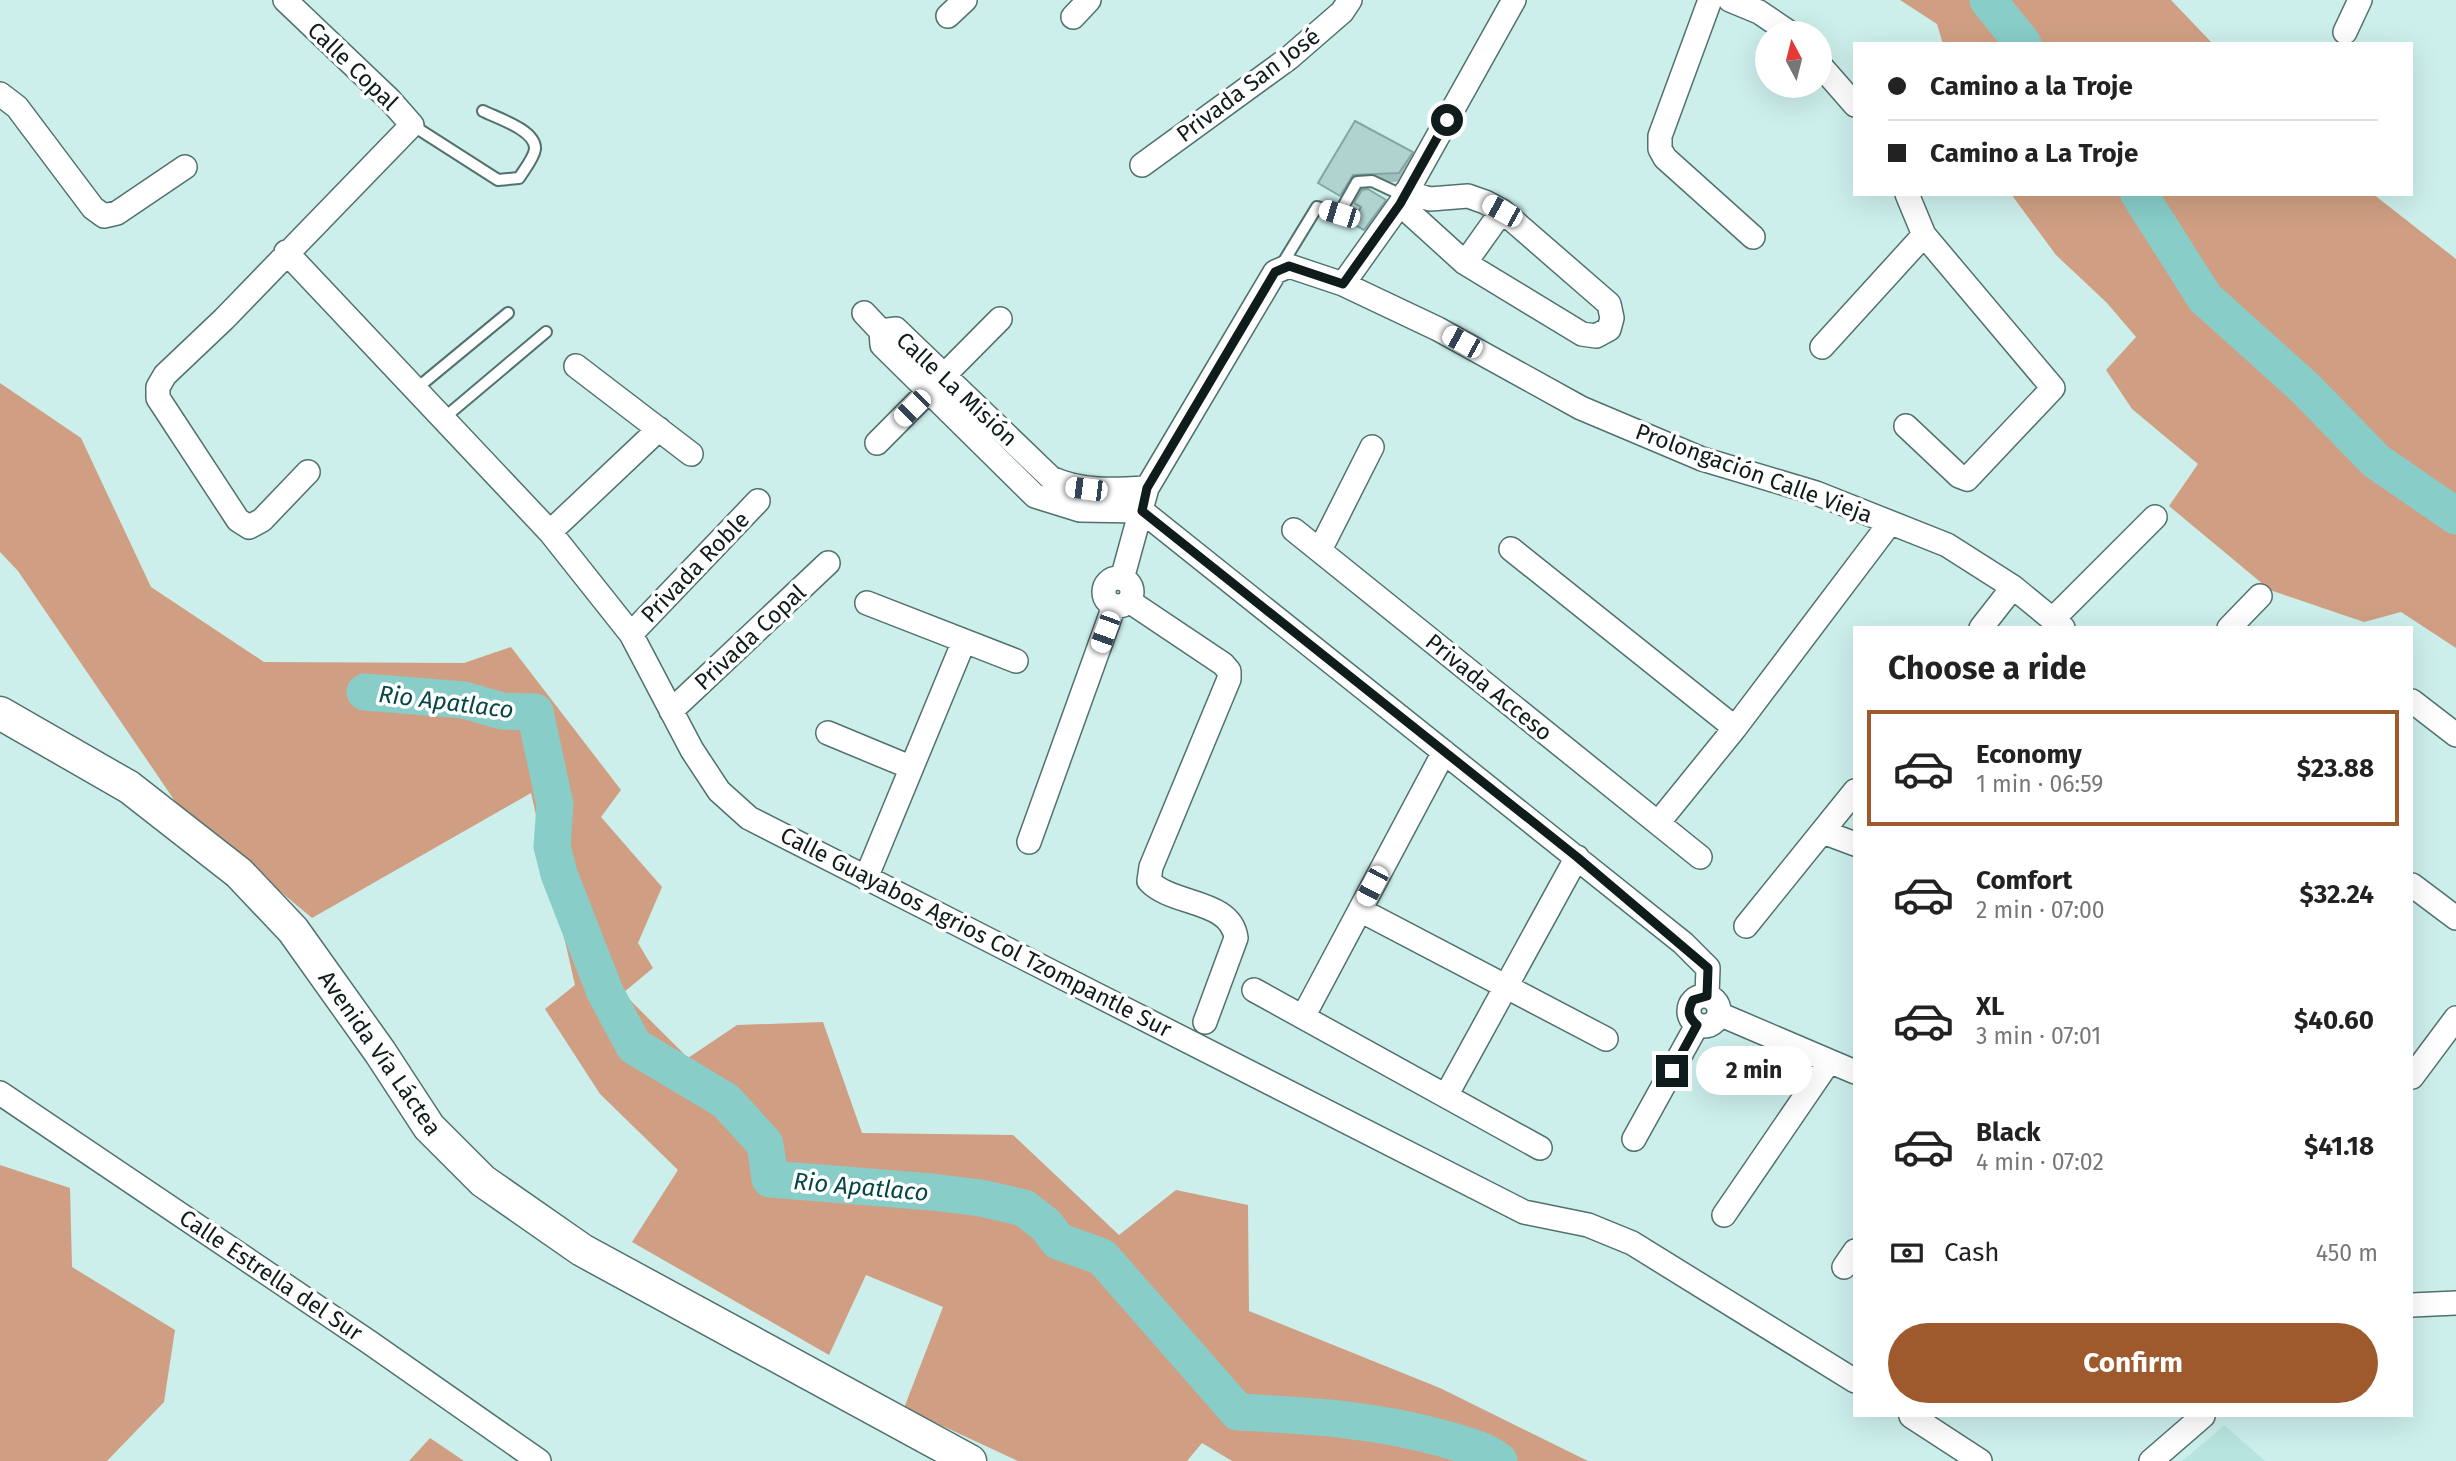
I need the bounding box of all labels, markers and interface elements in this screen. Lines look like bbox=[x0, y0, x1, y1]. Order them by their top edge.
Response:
street label: Calle Copal bbox=[302, 16, 404, 116]
north arrow bbox=[1755, 21, 1832, 98]
map controls bbox=[1755, 21, 1832, 98]
street label: Privada San José bbox=[1171, 22, 1325, 148]
text: Camino a la Troje bbox=[1930, 71, 2133, 102]
route start bbox=[1431, 104, 1463, 136]
text: Camino a La Troje bbox=[1930, 138, 2138, 169]
car bbox=[1479, 192, 1526, 230]
car bbox=[1316, 198, 1363, 230]
car bbox=[1439, 323, 1486, 361]
street label: Calle La Misión bbox=[891, 326, 1023, 452]
car bbox=[890, 386, 935, 430]
street label: Prolongación Calle Vieja bbox=[1632, 417, 1876, 529]
car bbox=[1064, 476, 1109, 502]
street label: Privada Roble bbox=[635, 506, 755, 628]
street label: Privada Copal bbox=[688, 578, 812, 696]
car bbox=[1088, 609, 1123, 655]
street label: Privada Acceso bbox=[1420, 627, 1558, 747]
text: Choose a ride bbox=[1888, 649, 2086, 687]
water label: Rio Apatlaco bbox=[377, 680, 515, 724]
icon: car bbox=[1892, 737, 1955, 800]
text: Economy bbox=[1976, 739, 2082, 770]
text: $23.88 bbox=[2297, 753, 2374, 784]
text: 1 min · 06:59 bbox=[1976, 770, 2103, 798]
street label: Calle Guayabos Agrios Col Tzompantle Sur bbox=[776, 821, 1176, 1043]
car bbox=[1353, 863, 1392, 909]
icon: car bbox=[1892, 863, 1955, 926]
text: Comfort bbox=[1976, 865, 2072, 896]
text: $32.24 bbox=[2299, 879, 2374, 910]
text: 2 min · 07:00 bbox=[1976, 896, 2105, 924]
street label: Avenida Vía Láctea bbox=[313, 965, 447, 1141]
icon: car bbox=[1892, 989, 1955, 1052]
text: XL bbox=[1976, 991, 2004, 1022]
text: $40.60 bbox=[2294, 1005, 2374, 1036]
text: 3 min · 07:01 bbox=[1976, 1022, 2101, 1050]
callout: 2 min bbox=[1696, 1046, 1812, 1096]
route end bbox=[1656, 1055, 1688, 1087]
text: 2 min bbox=[1726, 1056, 1782, 1084]
icon: car bbox=[1892, 1115, 1955, 1178]
text: Black bbox=[1976, 1117, 2041, 1148]
text: $41.18 bbox=[2304, 1131, 2374, 1162]
text: 4 min · 07:02 bbox=[1976, 1148, 2104, 1176]
water label: Rio Apatlaco bbox=[792, 1167, 930, 1207]
street label: Calle Estrella del Sur bbox=[174, 1203, 368, 1347]
icon: cash bbox=[1888, 1234, 1926, 1272]
text: Cash bbox=[1944, 1237, 2000, 1268]
text: 450 m bbox=[2316, 1239, 2378, 1267]
button: Confirm bbox=[1888, 1323, 2378, 1403]

